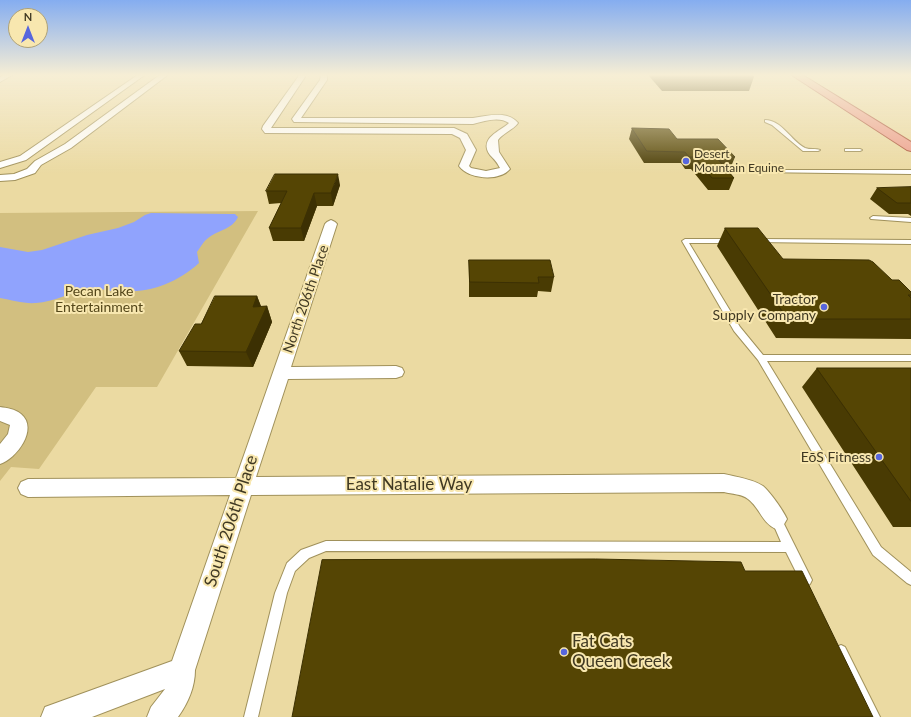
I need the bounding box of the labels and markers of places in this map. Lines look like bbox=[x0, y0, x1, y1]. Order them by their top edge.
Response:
place label: Desert Mountain Equine bbox=[694, 147, 784, 175]
marker: Desert Mountain Equine bbox=[681, 156, 691, 166]
place label: Tractor Supply Company bbox=[713, 291, 816, 324]
marker: Tractor Supply Company bbox=[819, 302, 829, 312]
place label: EōS Fitness bbox=[801, 449, 871, 465]
marker: EōS Fitness bbox=[874, 452, 884, 462]
place label: Fat Cats Queen Creek bbox=[572, 632, 670, 672]
marker: Fat Cats Queen Creek bbox=[559, 647, 569, 657]

